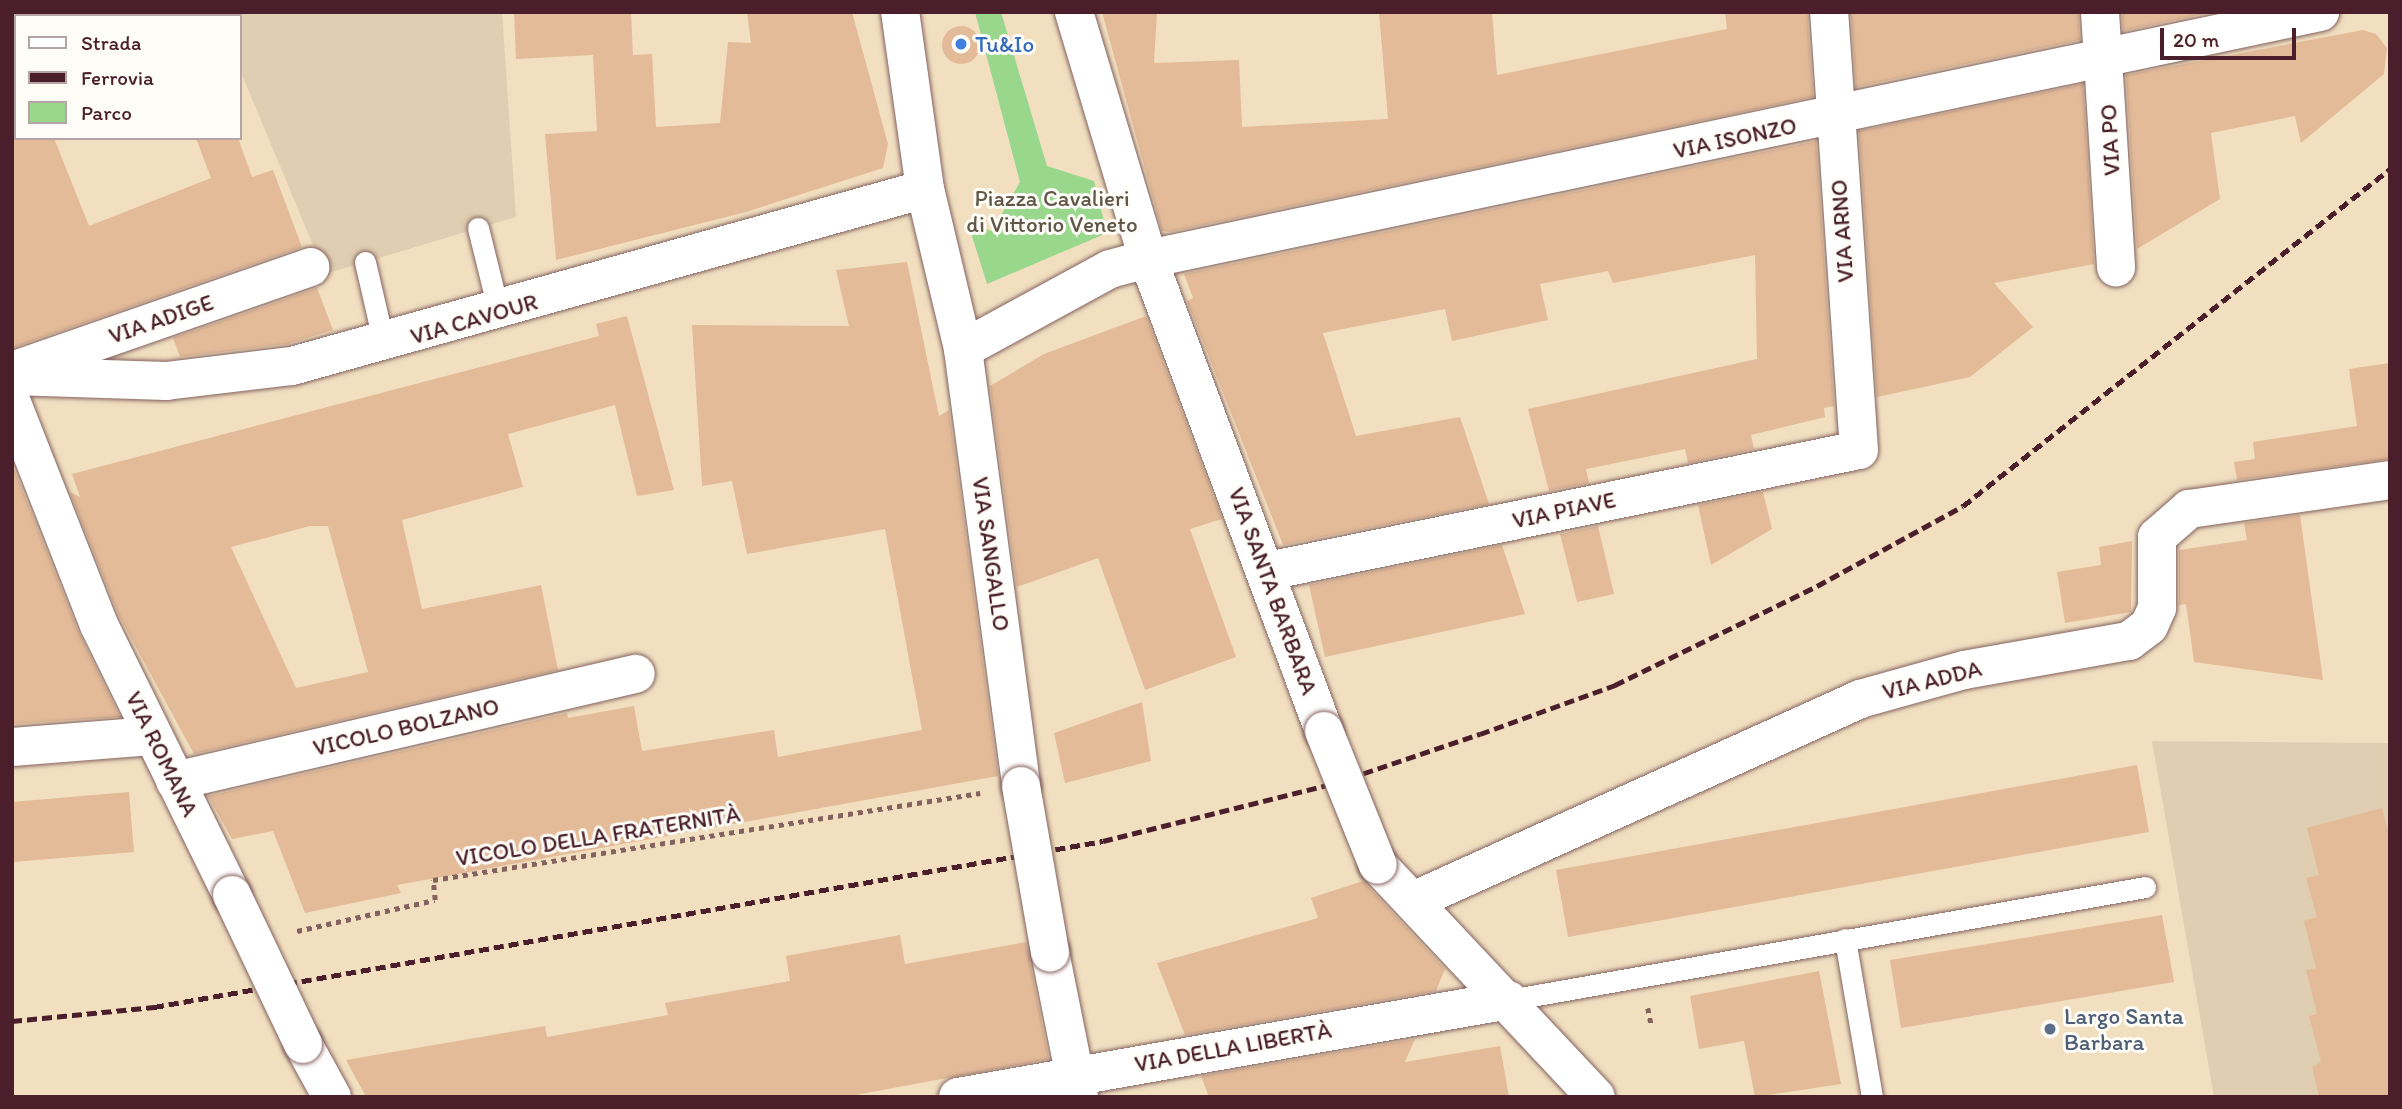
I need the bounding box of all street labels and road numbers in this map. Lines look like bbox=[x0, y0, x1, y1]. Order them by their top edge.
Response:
street label: VIA PO bbox=[2094, 103, 2126, 177]
street label: VIA ISONZO bbox=[1671, 111, 1799, 165]
street label: VIA ARNO bbox=[1825, 179, 1859, 283]
street label: VIA CAVOUR bbox=[407, 288, 541, 350]
street label: VIA ADIGE bbox=[106, 289, 216, 349]
street label: VIA SANGALLO bbox=[967, 475, 1015, 633]
street label: VIA SANTA BARBARA bbox=[1222, 483, 1324, 699]
street label: VIA PIAVE bbox=[1510, 486, 1618, 534]
street label: VIA ADDA bbox=[1880, 654, 1984, 706]
street label: VIA ROMANA bbox=[120, 687, 204, 821]
street label: VICOLO BOLZANO bbox=[310, 692, 502, 762]
street label: VICOLO DELLA FRATERNITÀ bbox=[453, 800, 743, 872]
street label: VIA DELLA LIBERTÀ bbox=[1132, 1016, 1334, 1078]

